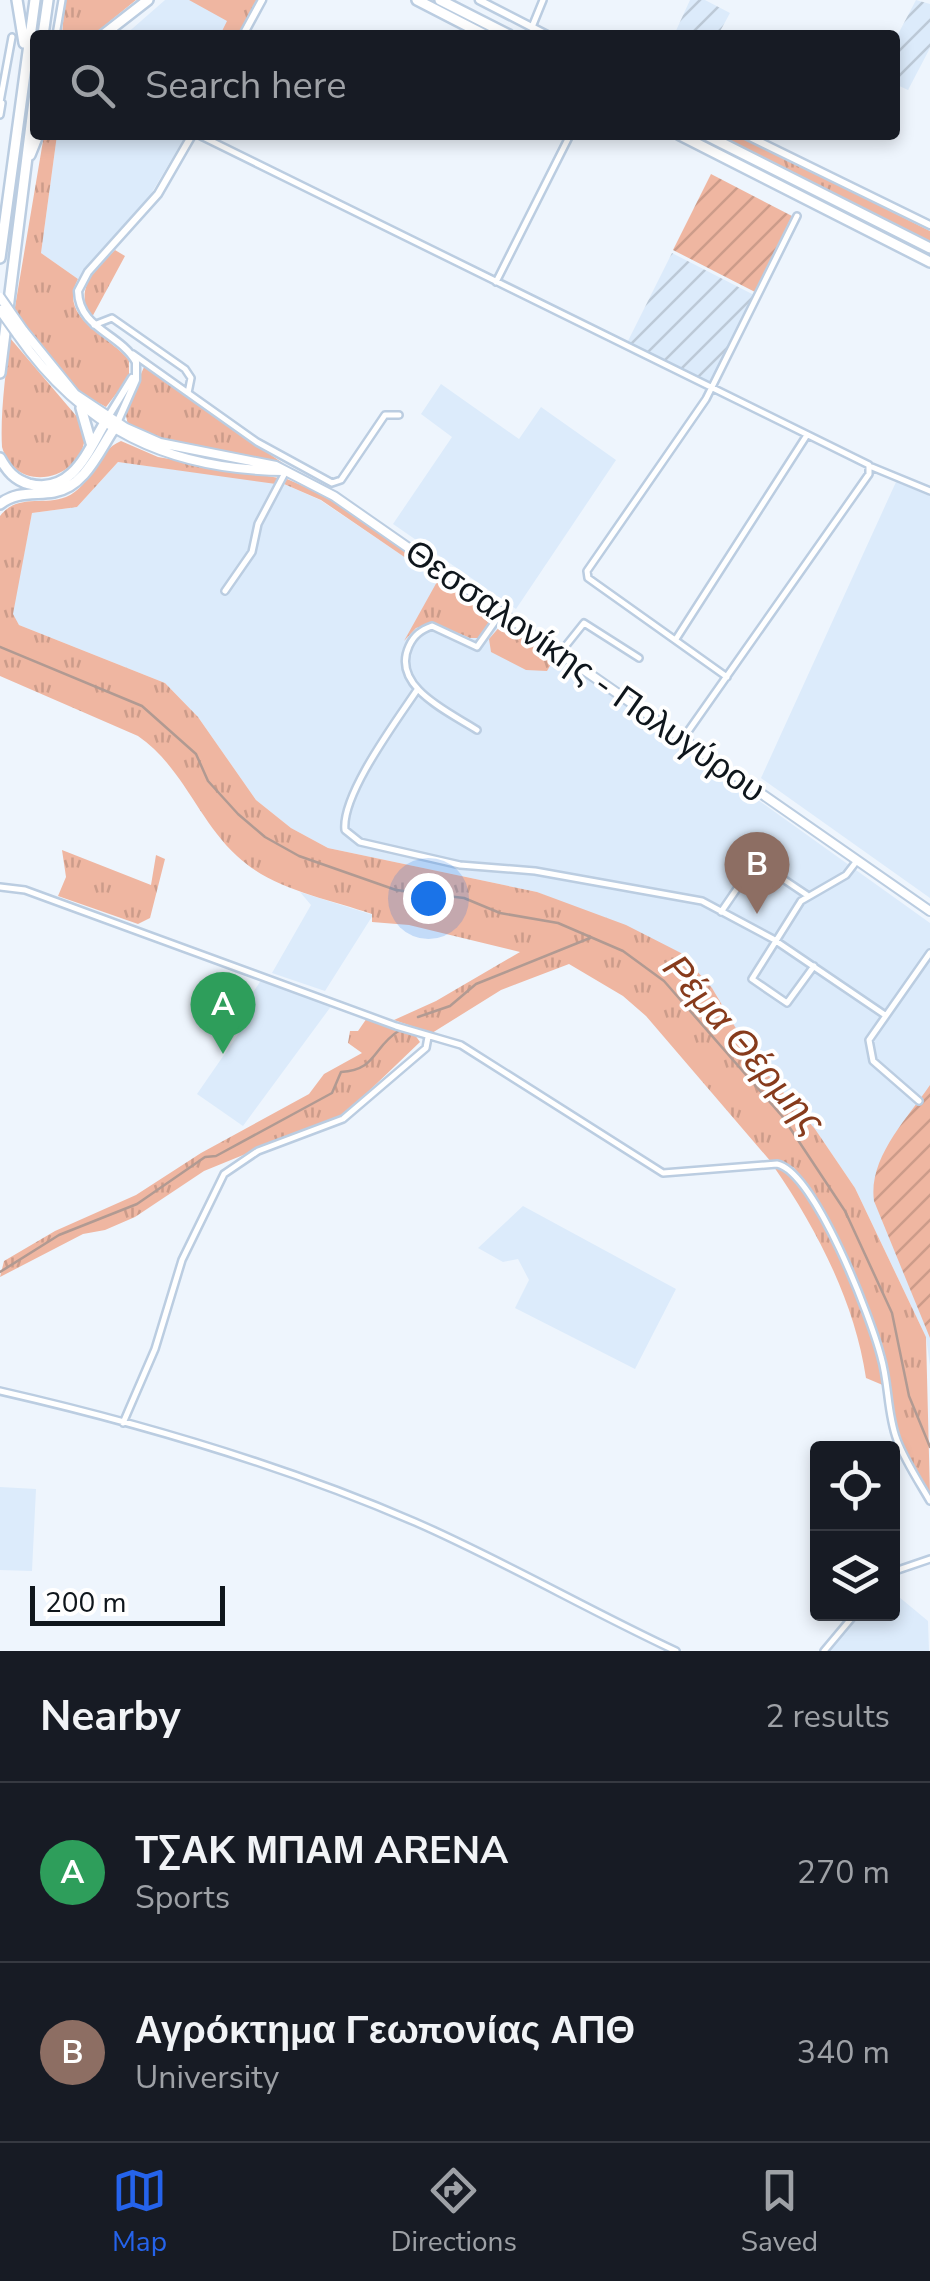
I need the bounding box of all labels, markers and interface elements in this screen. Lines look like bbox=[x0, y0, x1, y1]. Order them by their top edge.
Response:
search box bbox=[30, 30, 900, 140]
icon: search bbox=[65, 58, 120, 113]
text: Search here bbox=[145, 60, 346, 111]
street label: Θεσσαλονίκης - Πολυγύρου bbox=[396, 529, 774, 813]
pin: B bbox=[724, 832, 790, 914]
your location bbox=[403, 873, 454, 924]
water label: Ρέμα Θέρμης bbox=[651, 944, 837, 1147]
pin: A bbox=[190, 972, 256, 1054]
map controls bbox=[810, 1441, 900, 1621]
button: locate bbox=[810, 1441, 900, 1531]
button: layers bbox=[810, 1531, 900, 1621]
scale bar bbox=[30, 1581, 225, 1626]
text: 200 m bbox=[45, 1584, 127, 1622]
text: Nearby bbox=[40, 1688, 181, 1745]
text: 2 results bbox=[765, 1695, 890, 1738]
text: ΤΣΑΚ ΜΠΑΜ ARENA bbox=[135, 1825, 508, 1876]
text: A bbox=[61, 1851, 84, 1894]
text: 270 m bbox=[797, 1851, 890, 1894]
text: Sports bbox=[135, 1876, 230, 1919]
text: Αγρόκτημα Γεωπονίας ΑΠΘ bbox=[135, 2005, 635, 2056]
text: B bbox=[61, 2031, 84, 2074]
text: 340 m bbox=[797, 2031, 890, 2074]
text: University bbox=[135, 2056, 279, 2099]
tab: Map bbox=[112, 2163, 167, 2261]
tab: Directions bbox=[391, 2163, 517, 2261]
tab: Saved bbox=[741, 2163, 818, 2261]

